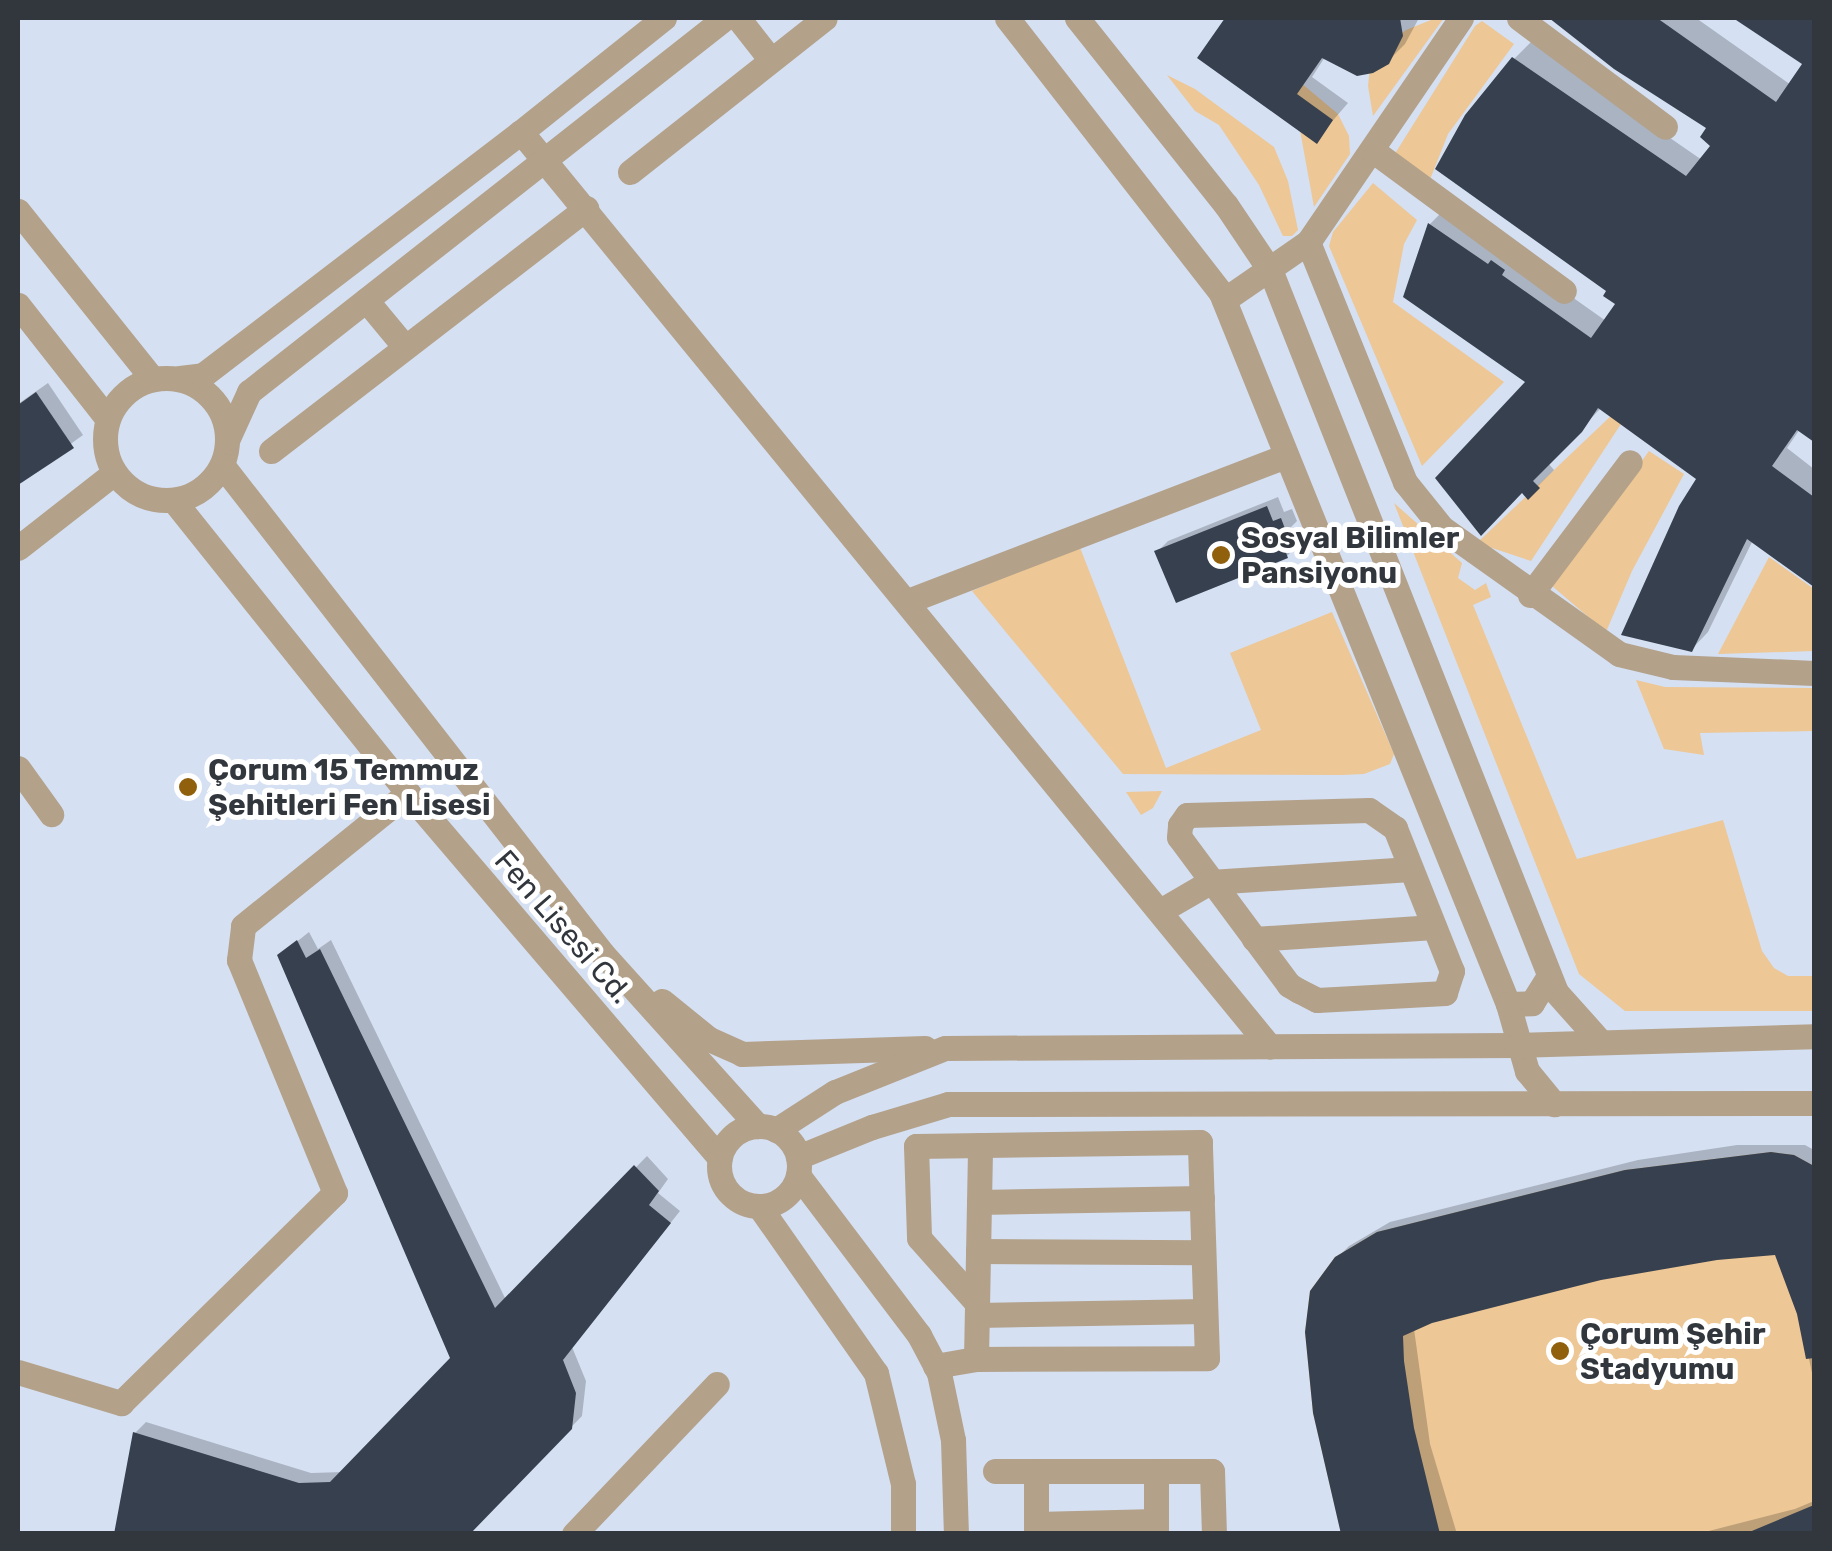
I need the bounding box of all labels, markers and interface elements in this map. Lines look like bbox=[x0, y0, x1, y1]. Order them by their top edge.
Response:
place label: Sosyal Bilimler Pansiyonu bbox=[1241, 520, 1459, 590]
marker: Sosyal Bilimler Pansiyonu bbox=[1210, 544, 1232, 566]
place label: Çorum 15 Temmuz Şehitleri Fen Lisesi bbox=[208, 752, 491, 822]
marker: Çorum 15 Temmuz Şehitleri Fen Lisesi bbox=[177, 776, 199, 798]
street label: Fen Lisesi Cd. bbox=[487, 843, 639, 1011]
place label: Çorum Şehir Stadyumu bbox=[1580, 1316, 1766, 1386]
marker: Çorum Şehir Stadyumu bbox=[1549, 1340, 1571, 1362]

